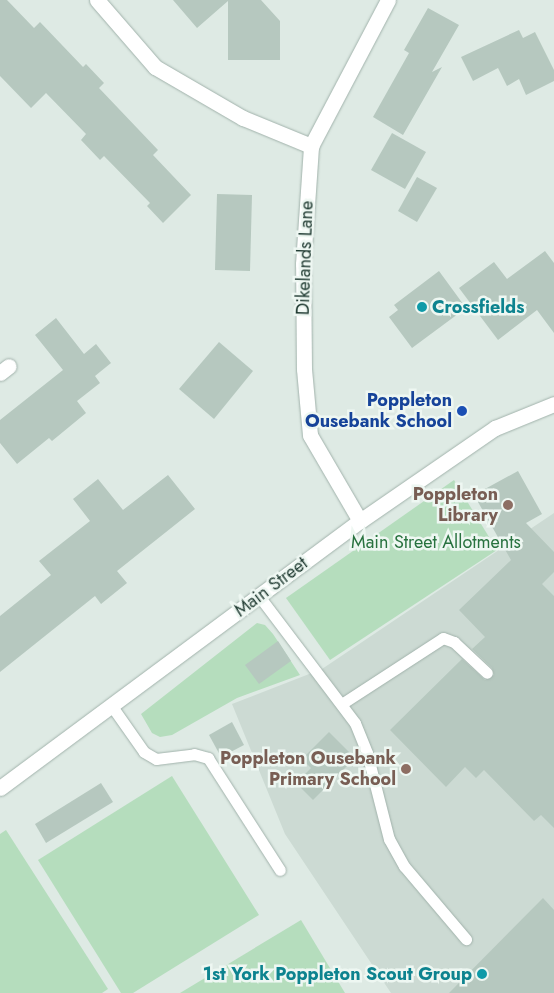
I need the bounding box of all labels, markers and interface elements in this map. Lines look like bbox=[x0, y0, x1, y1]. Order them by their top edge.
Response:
street label: Dikelands Lane bbox=[292, 200, 318, 316]
place label: Crossfields bbox=[432, 296, 524, 318]
marker: Crossfields bbox=[416, 301, 428, 313]
place label: Poppleton Ousebank School bbox=[305, 390, 452, 432]
marker: Poppleton Ousebank School bbox=[456, 405, 468, 417]
place label: Poppleton Library bbox=[413, 484, 498, 526]
marker: Poppleton Library bbox=[502, 499, 514, 511]
park label: Main Street Allotments bbox=[351, 531, 521, 553]
street label: Main Street bbox=[230, 553, 312, 621]
place label: Poppleton Ousebank Primary School bbox=[220, 748, 396, 791]
marker: Poppleton Ousebank Primary School bbox=[400, 763, 412, 775]
place label: 1st York Poppleton Scout Group bbox=[203, 963, 472, 985]
marker: 1st York Poppleton Scout Group bbox=[476, 968, 488, 980]

